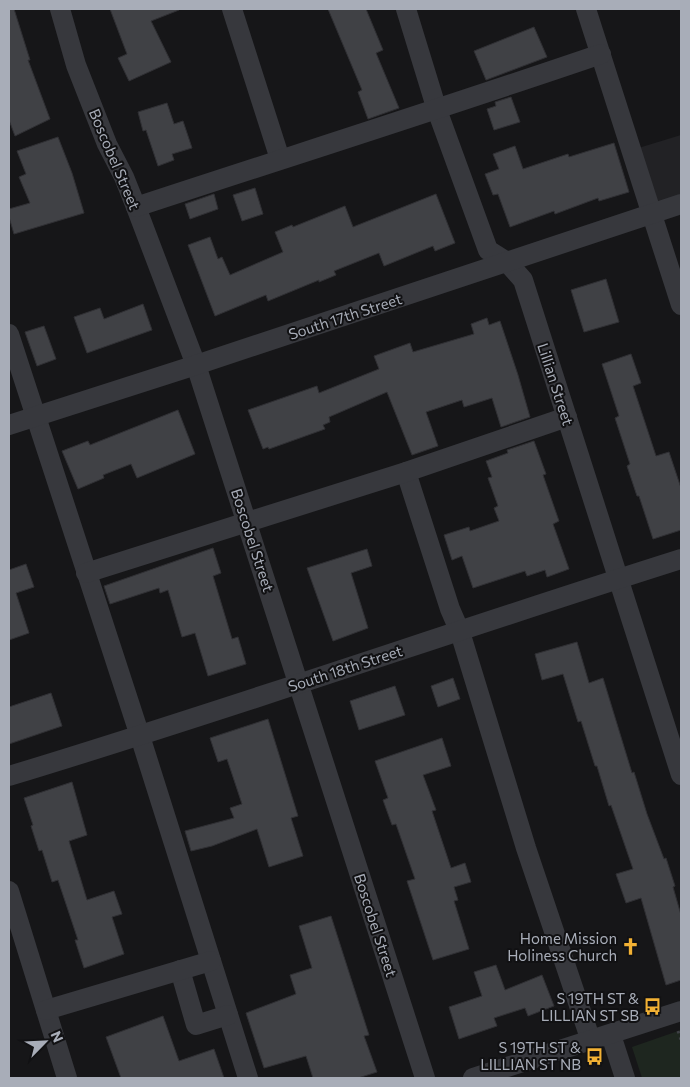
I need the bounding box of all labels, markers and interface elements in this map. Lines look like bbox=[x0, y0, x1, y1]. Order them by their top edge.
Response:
street label: Boscobel Street bbox=[86, 106, 144, 212]
street label: South 17th Street bbox=[286, 289, 404, 343]
street label: Lillian Street bbox=[534, 340, 578, 428]
street label: Boscobel Street bbox=[228, 486, 278, 594]
street label: South 18th Street bbox=[285, 641, 405, 695]
street label: Boscobel Street bbox=[351, 871, 401, 979]
place label: Home Mission Holiness Church bbox=[507, 929, 617, 964]
church icon: Home Mission Holiness Church bbox=[621, 937, 641, 957]
place label: S 19TH ST & LILLIAN ST SB bbox=[541, 989, 639, 1024]
bus stop icon: S 19TH ST & LILLIAN ST SB bbox=[643, 997, 663, 1017]
north arrow bbox=[20, 1017, 70, 1067]
text: N bbox=[47, 1028, 67, 1045]
place label: S 19TH ST & LILLIAN ST NB bbox=[480, 1038, 581, 1073]
bus stop icon: S 19TH ST & LILLIAN ST NB bbox=[585, 1046, 605, 1066]

